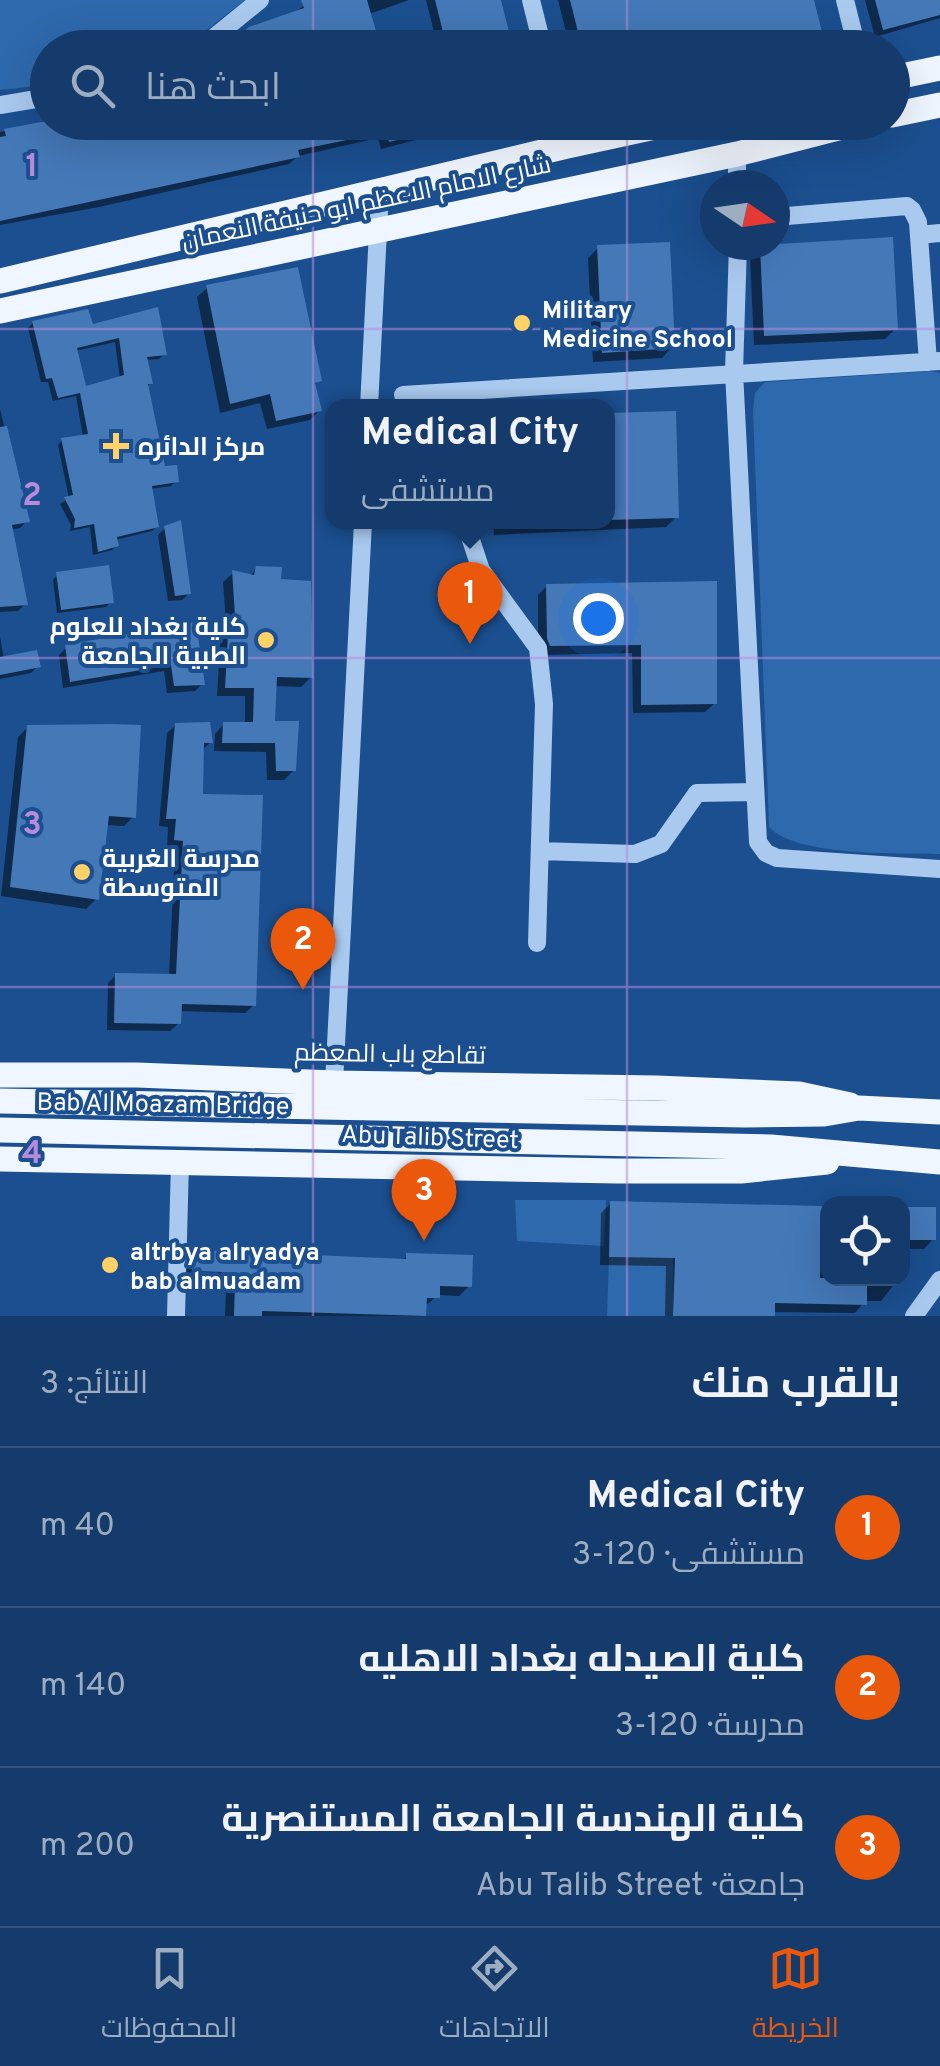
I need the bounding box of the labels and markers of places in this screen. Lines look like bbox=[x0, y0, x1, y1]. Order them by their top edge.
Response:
place label: Military Medicine School bbox=[542, 296, 733, 357]
marker: Military Medicine School bbox=[511, 312, 533, 334]
marker: مركز الدائره bbox=[103, 433, 129, 459]
place label: مركز الدائره bbox=[138, 433, 265, 465]
pin: 1 bbox=[438, 562, 502, 644]
place label: كلية بغداد للعلوم الطبية الجامعة bbox=[49, 613, 246, 674]
marker: كلية بغداد للعلوم الطبية الجامعة bbox=[255, 629, 277, 651]
place label: مدرسة الغربية المتوسطة bbox=[102, 845, 260, 906]
marker: مدرسة الغربية المتوسطة bbox=[71, 861, 93, 883]
pin: 2 bbox=[270, 908, 336, 990]
pin: 3 bbox=[392, 1158, 456, 1241]
place label: altrbya alryadya bab almuadam bbox=[130, 1238, 320, 1299]
marker: altrbya alryadya bab almuadam bbox=[99, 1254, 121, 1276]

